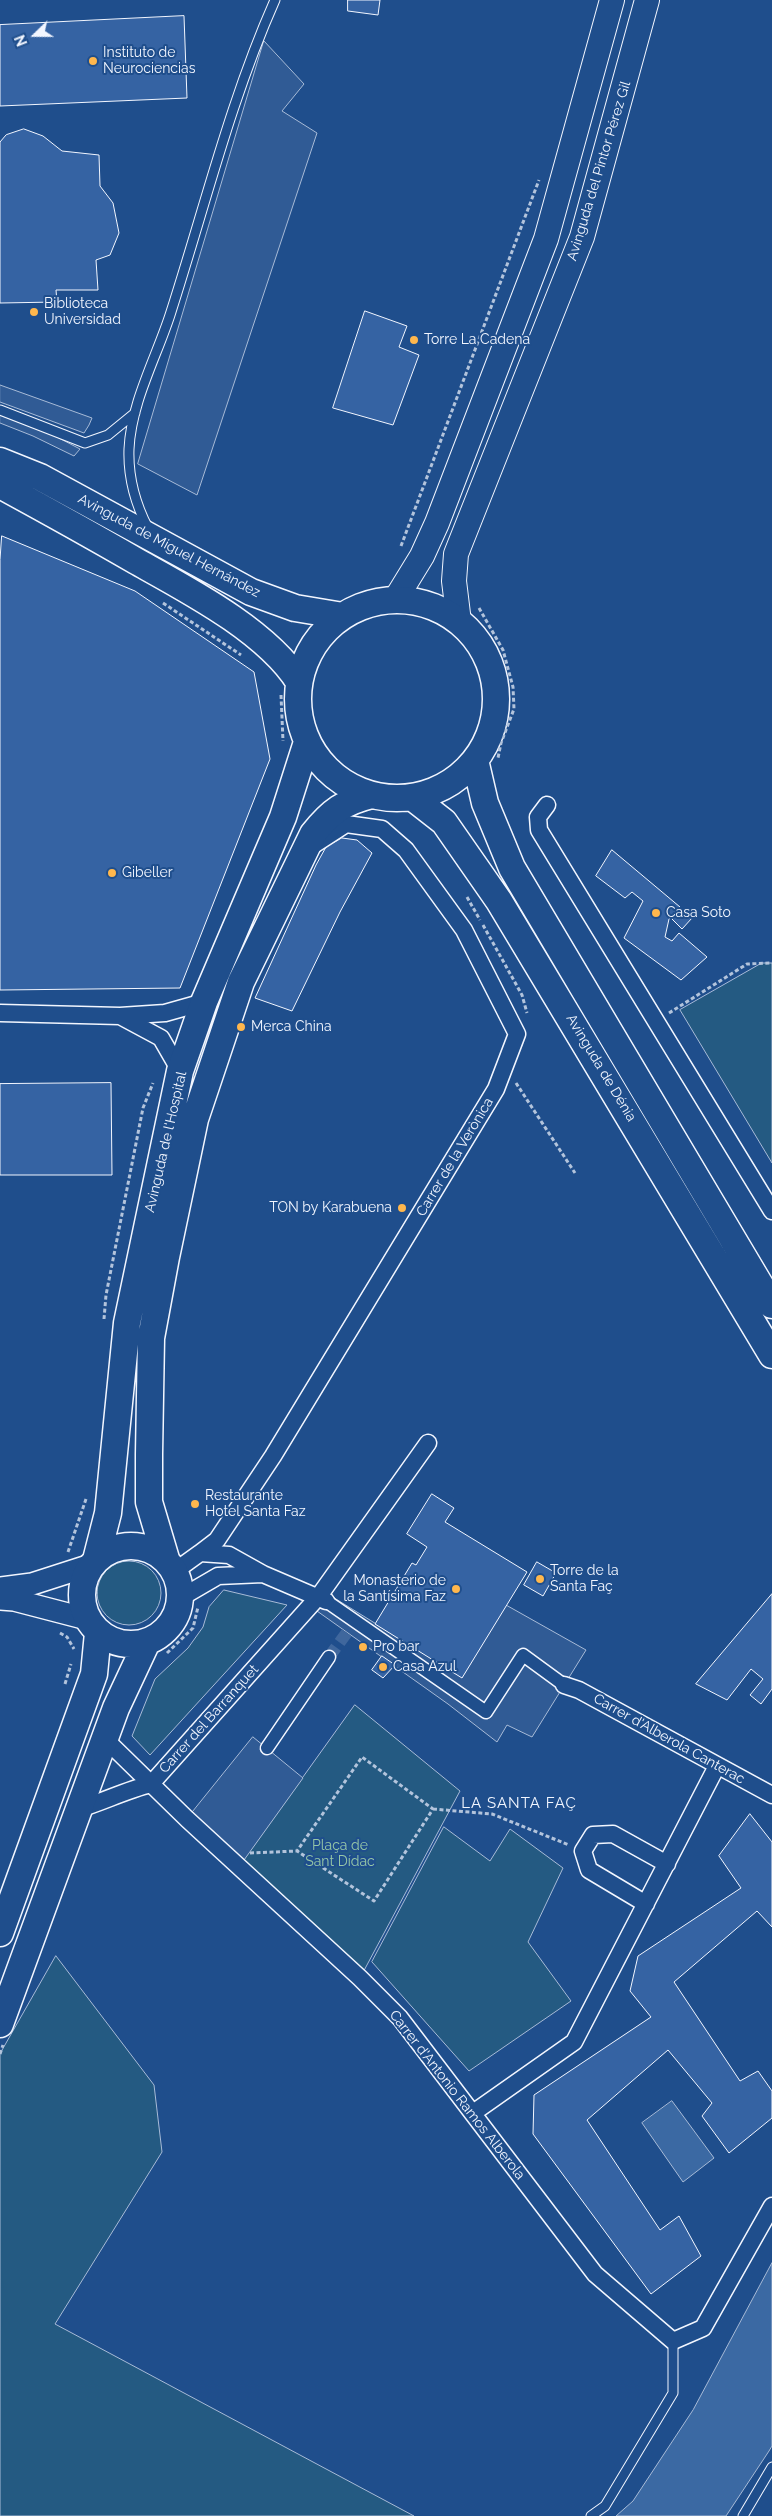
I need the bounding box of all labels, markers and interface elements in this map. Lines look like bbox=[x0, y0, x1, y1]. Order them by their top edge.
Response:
north arrow bbox=[10, 10, 60, 60]
text: N bbox=[12, 33, 31, 49]
place label: Instituto de Neurociencias bbox=[103, 45, 195, 78]
marker: Instituto de Neurociencias bbox=[87, 55, 99, 67]
street label: Avinguda del Pintor Pérez Gil bbox=[564, 79, 634, 263]
place label: Biblioteca Universidad bbox=[44, 296, 121, 328]
marker: Biblioteca Universidad bbox=[28, 306, 40, 318]
place label: Torre La Cadena bbox=[424, 332, 530, 348]
marker: Torre La Cadena bbox=[408, 334, 420, 346]
street label: Avinguda de Miguel Hernández bbox=[75, 491, 263, 601]
place label: Gibeller bbox=[122, 865, 173, 881]
marker: Gibeller bbox=[106, 867, 118, 879]
place label: Casa Soto bbox=[666, 905, 731, 921]
marker: Casa Soto bbox=[650, 907, 662, 919]
street label: Avinguda de Dénia bbox=[562, 1011, 640, 1125]
place label: Merca China bbox=[251, 1019, 332, 1035]
marker: Merca China bbox=[235, 1021, 247, 1033]
street label: Avinguda de l'Hospital bbox=[142, 1070, 190, 1214]
street label: Carrer de la Verònica bbox=[413, 1095, 497, 1219]
place label: TON by Karabuena bbox=[269, 1200, 392, 1216]
marker: TON by Karabuena bbox=[396, 1202, 408, 1214]
place label: Restaurante Hotel Santa Faz bbox=[205, 1488, 306, 1520]
marker: Restaurante Hotel Santa Faz bbox=[189, 1498, 201, 1510]
place label: Torre de la Santa Faç bbox=[550, 1563, 619, 1595]
place label: Monasterio de la Santísima Faz bbox=[343, 1573, 446, 1605]
marker: Torre de la Santa Faç bbox=[534, 1573, 546, 1585]
marker: Monasterio de la Santísima Faz bbox=[450, 1583, 462, 1595]
place label: Pro bar bbox=[373, 1639, 419, 1655]
marker: Pro bar bbox=[357, 1641, 369, 1653]
place label: Casa Azul bbox=[393, 1659, 457, 1675]
street label: Carrer del Barranquet bbox=[156, 1661, 262, 1777]
marker: Casa Azul bbox=[377, 1661, 389, 1673]
street label: Carrer d'Alberola Canterac bbox=[590, 1690, 748, 1788]
district label: LA SANTA FAÇ bbox=[460, 1794, 578, 1812]
park label: Plaça de Sant Dídac bbox=[305, 1838, 375, 1870]
street label: Carrer d'Antonio Ramos Alberola bbox=[386, 2007, 528, 2183]

